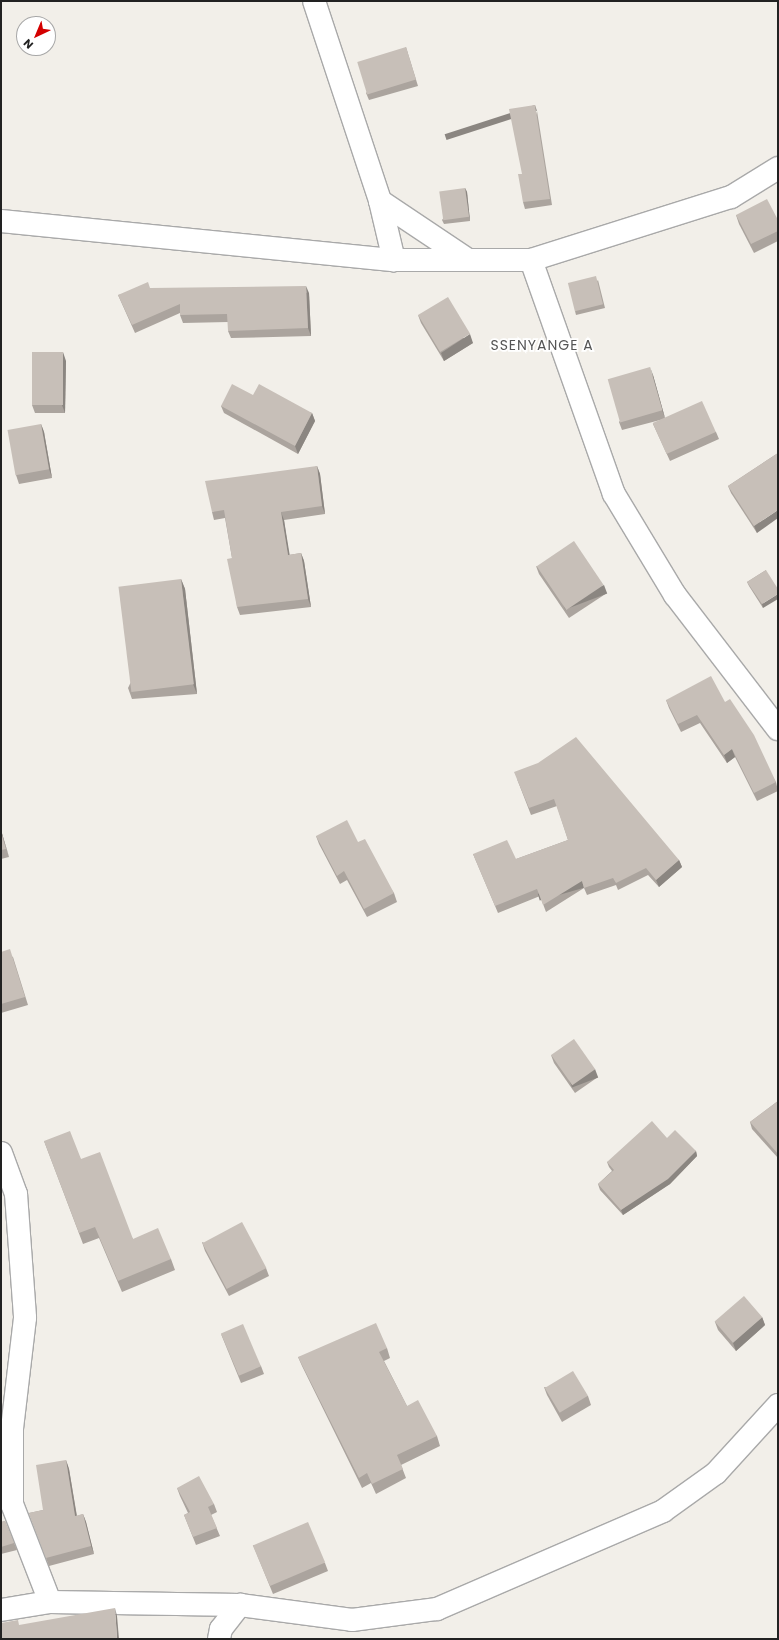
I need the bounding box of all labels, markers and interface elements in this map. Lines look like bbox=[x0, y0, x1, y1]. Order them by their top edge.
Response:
north arrow bbox=[16, 16, 56, 56]
text: N bbox=[20, 35, 37, 53]
district label: SSENYANGE A bbox=[490, 337, 594, 353]

